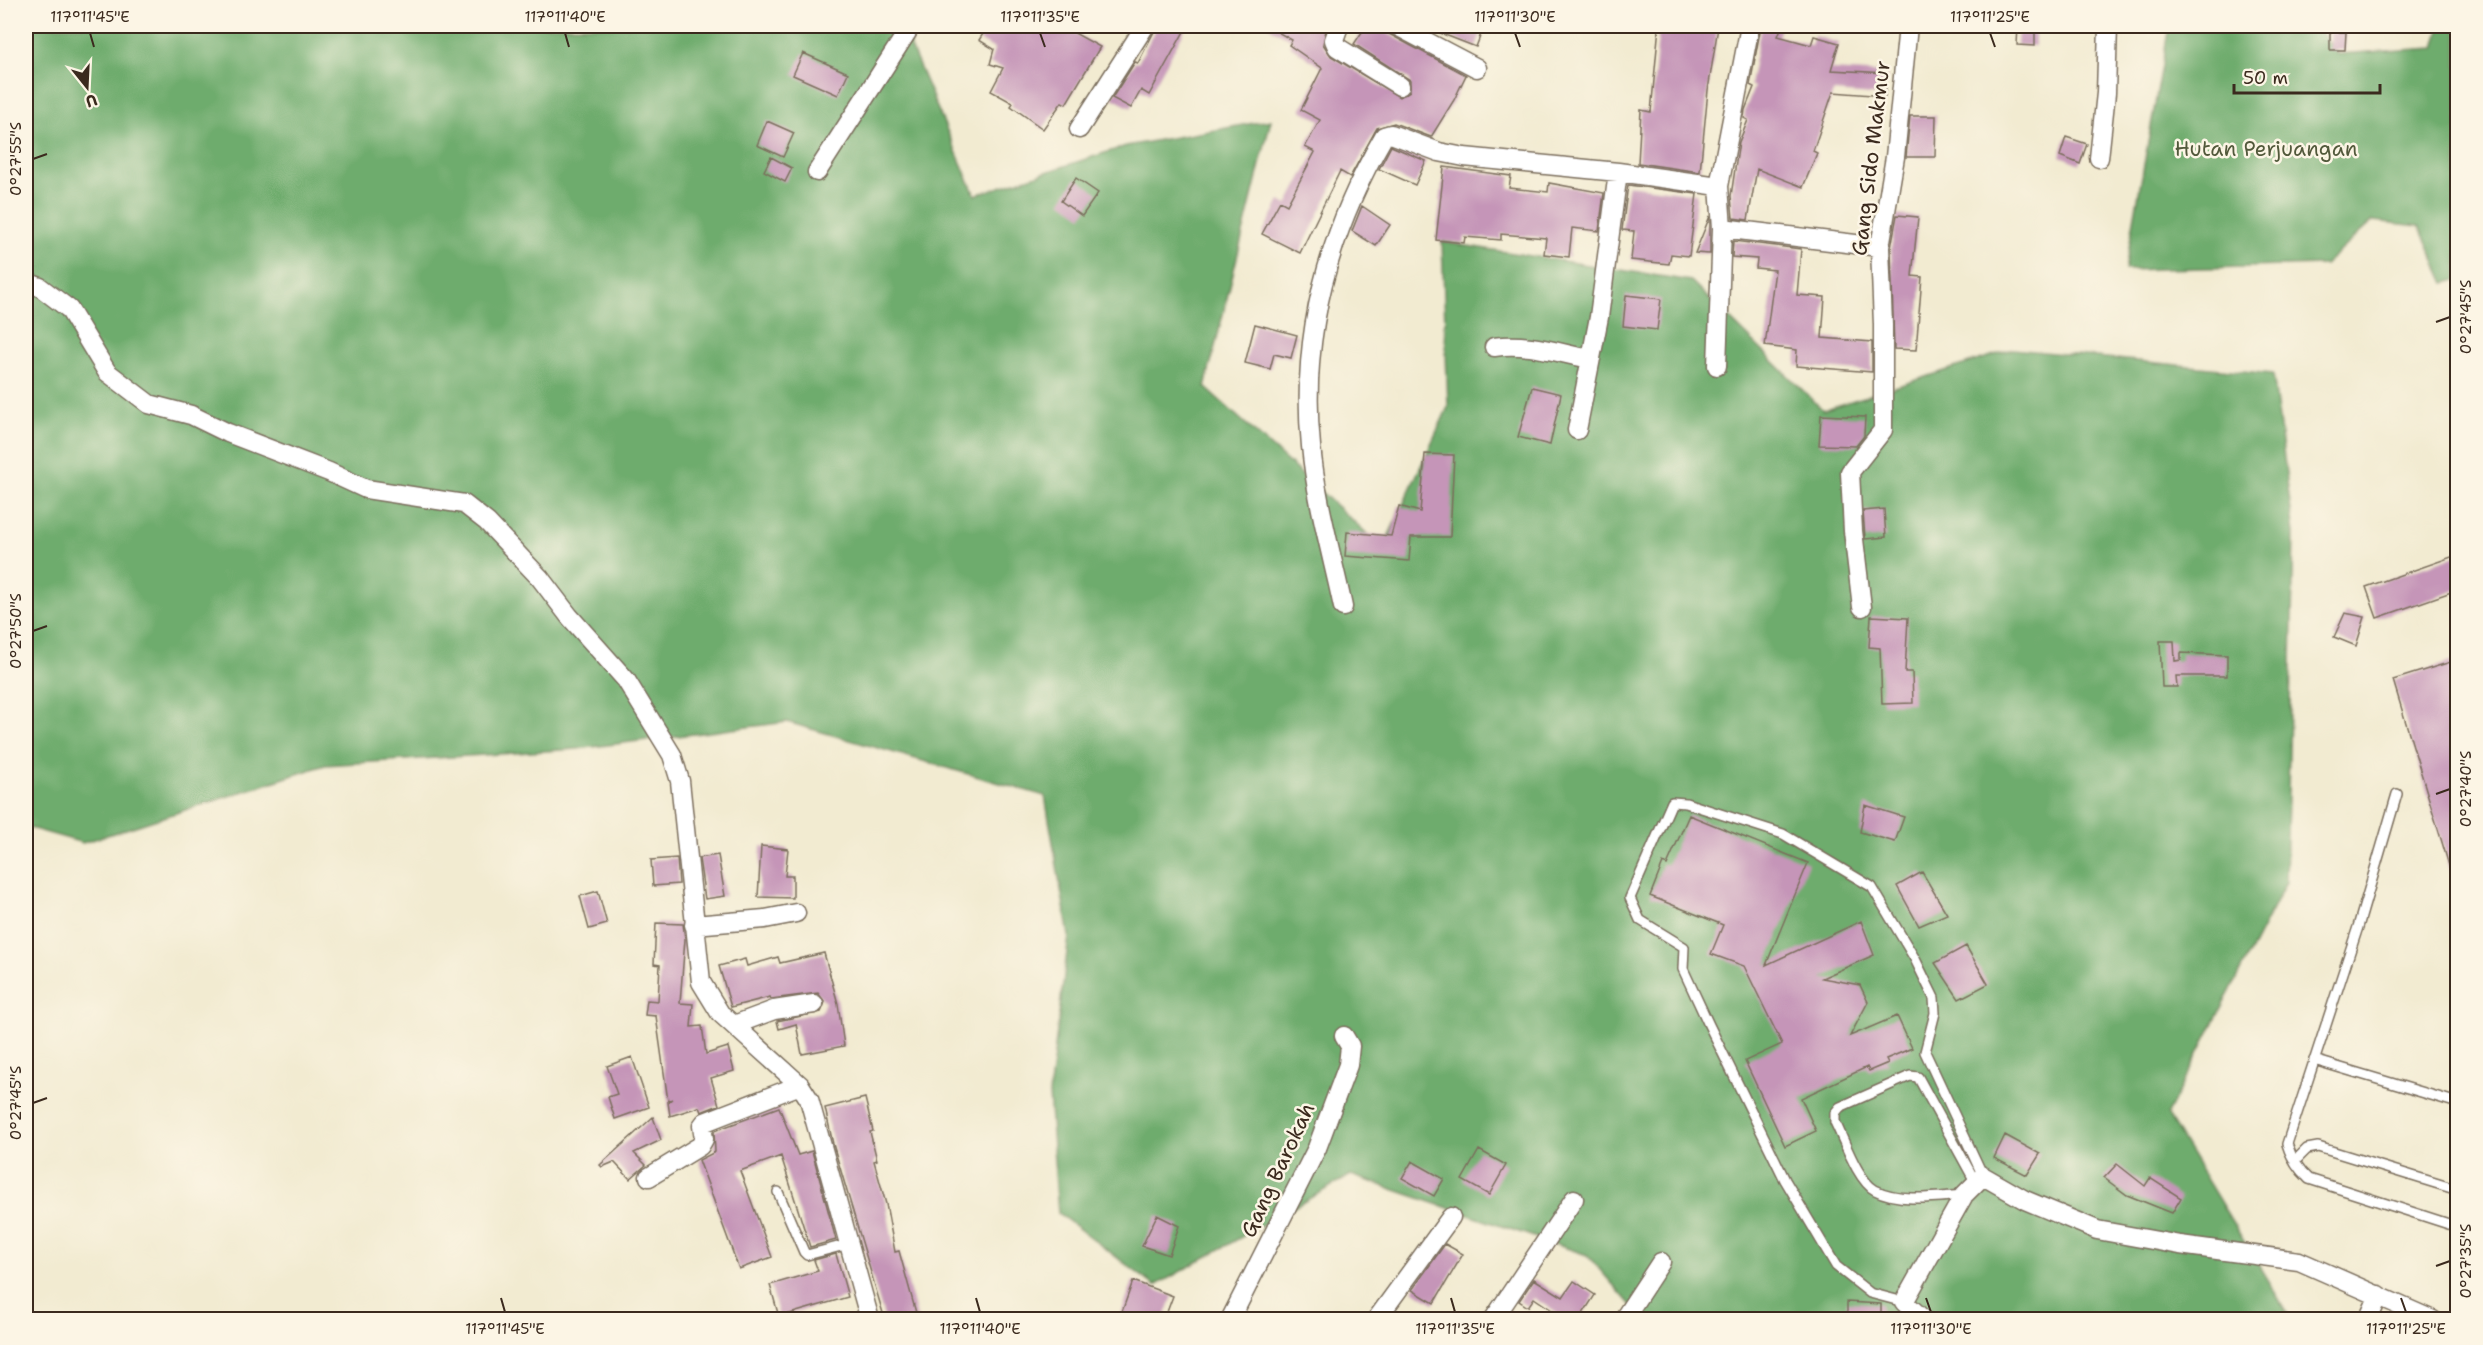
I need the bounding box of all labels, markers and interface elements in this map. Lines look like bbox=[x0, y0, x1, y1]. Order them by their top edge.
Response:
text: 117°11'45"E bbox=[50, 7, 130, 27]
text: 117°11'40"E bbox=[524, 7, 606, 27]
text: 117°11'35"E bbox=[1000, 7, 1080, 27]
text: 117°11'30"E bbox=[1474, 7, 1556, 27]
text: 117°11'25"E bbox=[1950, 7, 2030, 27]
north arrow bbox=[57, 57, 117, 117]
scale bar bbox=[2234, 57, 2380, 95]
street label: Gang Sido Makmur bbox=[1845, 59, 1897, 257]
text: 50 m bbox=[2243, 66, 2288, 90]
text: U bbox=[83, 89, 100, 112]
text: 0°27'55"S bbox=[6, 122, 26, 196]
park label: Hutan Perjuangan bbox=[2174, 135, 2358, 163]
text: 0°27'45"S bbox=[2456, 280, 2476, 354]
text: 0°27'50"S bbox=[6, 593, 26, 669]
text: 0°27'40"S bbox=[2456, 751, 2476, 827]
text: 0°27'45"S bbox=[6, 1066, 26, 1140]
street label: Gang Barokah bbox=[1235, 1098, 1321, 1242]
text: 0°27'35"S bbox=[2456, 1224, 2476, 1298]
text: 117°11'45"E bbox=[465, 1319, 545, 1339]
text: 117°11'40"E bbox=[939, 1319, 1021, 1339]
text: 117°11'35"E bbox=[1415, 1319, 1495, 1339]
text: 117°11'30"E bbox=[1890, 1319, 1972, 1339]
text: 117°11'25"E bbox=[2366, 1319, 2446, 1339]

